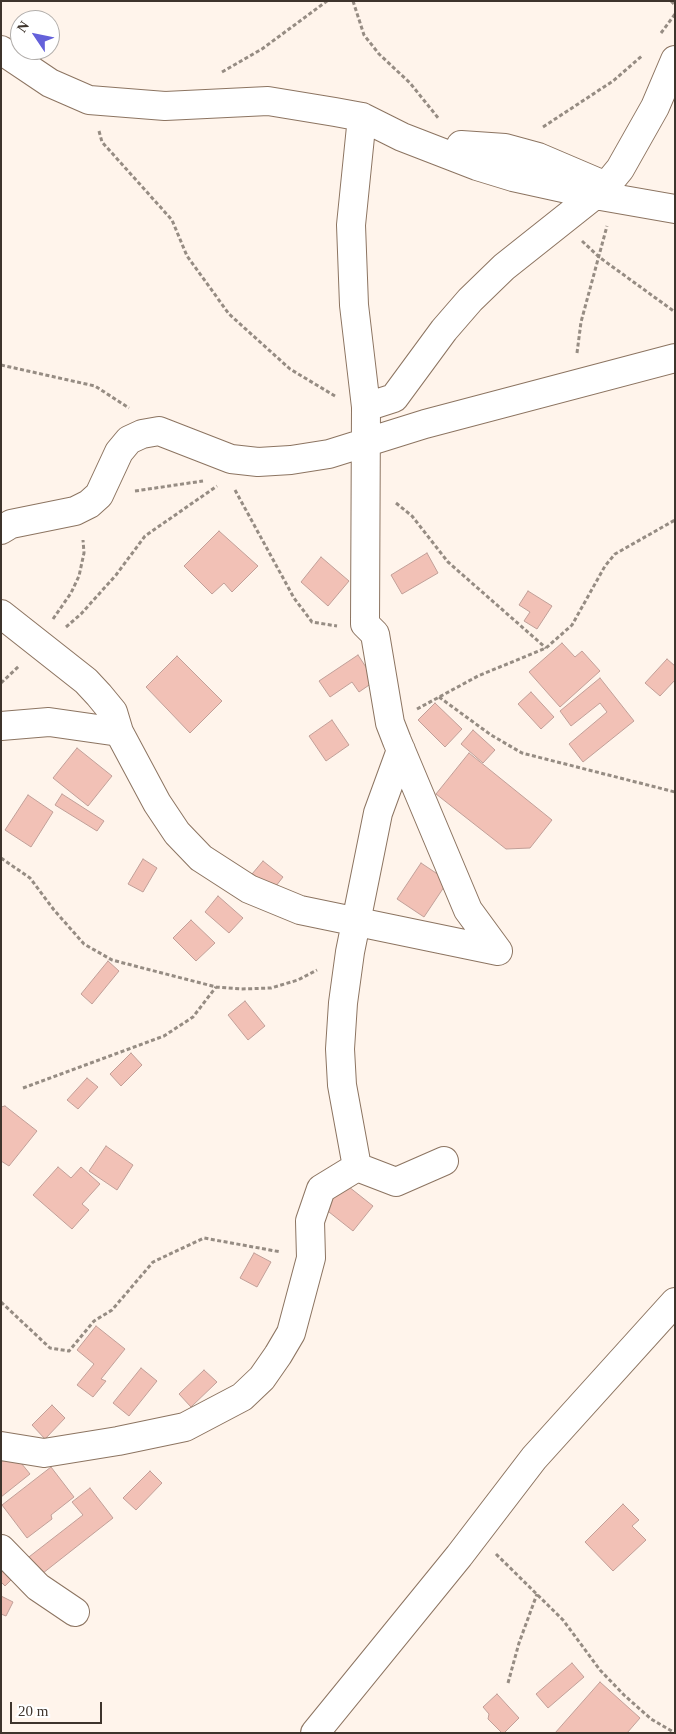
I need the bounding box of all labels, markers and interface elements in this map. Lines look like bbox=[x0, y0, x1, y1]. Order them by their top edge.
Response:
north arrow bbox=[10, 10, 60, 60]
text: N bbox=[14, 19, 32, 35]
scale bar bbox=[12, 1692, 105, 1724]
text: 20 m bbox=[18, 1703, 48, 1719]

